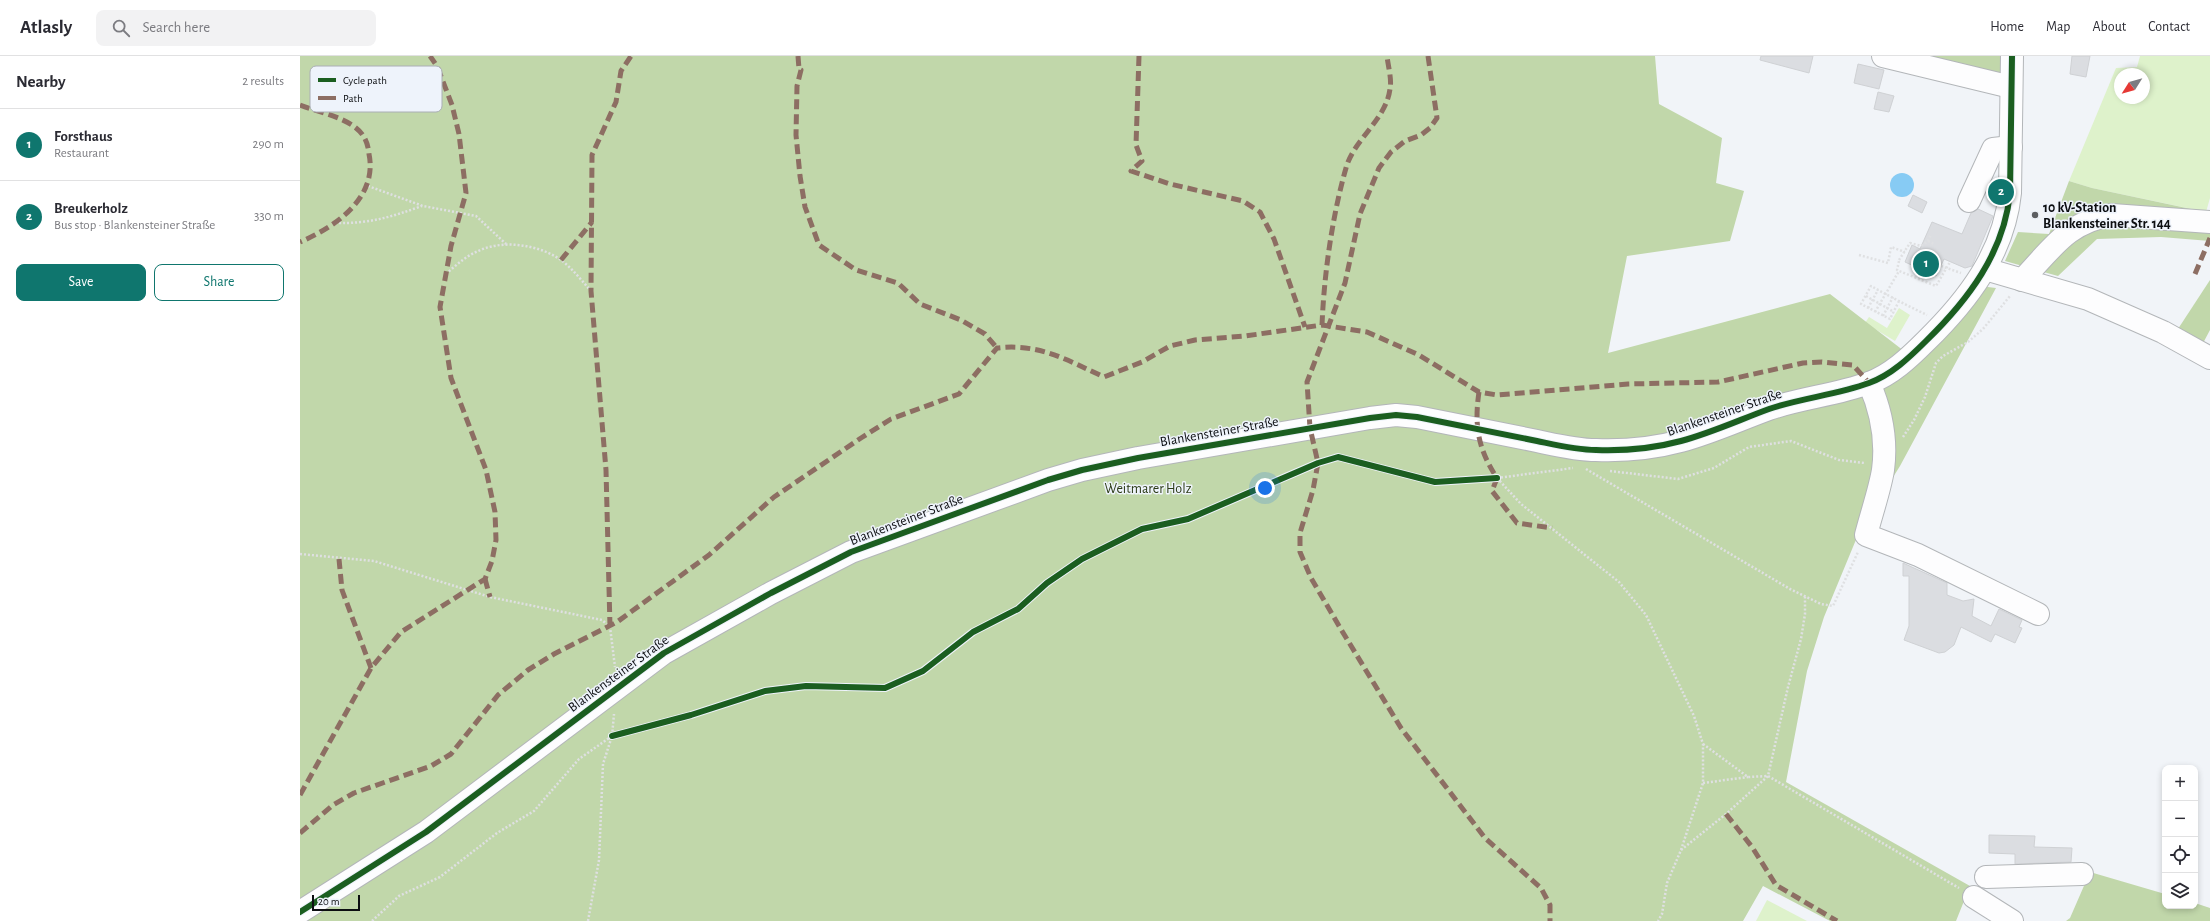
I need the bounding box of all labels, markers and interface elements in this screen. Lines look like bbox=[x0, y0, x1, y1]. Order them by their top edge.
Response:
search box bbox=[96, 10, 376, 46]
icon: search bbox=[110, 17, 132, 39]
text: Atlasly bbox=[20, 18, 72, 37]
text: Search here bbox=[142, 20, 210, 35]
text: Home bbox=[1990, 20, 2024, 34]
text: Map bbox=[2046, 20, 2070, 34]
text: About bbox=[2092, 20, 2126, 34]
text: Contact bbox=[2148, 20, 2190, 34]
legend bbox=[310, 66, 442, 112]
north arrow bbox=[2114, 68, 2150, 104]
text: Nearby bbox=[16, 73, 66, 90]
text: 2 results bbox=[242, 75, 284, 88]
text: Cycle path bbox=[343, 75, 387, 86]
text: Path bbox=[343, 93, 363, 104]
text: Forsthaus bbox=[54, 129, 113, 144]
text: 1 bbox=[27, 138, 31, 151]
text: 290 m bbox=[253, 138, 284, 151]
text: Restaurant bbox=[54, 147, 109, 160]
pin: 2 bbox=[1988, 177, 2014, 207]
text: Breukerholz bbox=[54, 201, 128, 216]
place label: 10 kV-Station Blankensteiner Str. 144 bbox=[2043, 201, 2171, 231]
text: 2 bbox=[26, 210, 32, 223]
text: 330 m bbox=[254, 210, 284, 223]
marker: 10 kV-Station Blankensteiner Str. 144 bbox=[2030, 210, 2040, 220]
text: Bus stop · Blankensteiner Straße bbox=[54, 219, 215, 232]
pin: 1 bbox=[1913, 249, 1939, 279]
button: Save bbox=[16, 264, 146, 301]
button: Share bbox=[154, 264, 284, 301]
street label: Blankensteiner Straße bbox=[1665, 387, 1783, 439]
street label: Blankensteiner Straße bbox=[1159, 415, 1280, 449]
your location bbox=[1255, 478, 1275, 498]
park label: Weitmarer Holz bbox=[1105, 482, 1192, 496]
street label: Blankensteiner Straße bbox=[848, 492, 965, 548]
street label: Blankensteiner Straße bbox=[566, 633, 671, 715]
map controls bbox=[2162, 765, 2198, 909]
button: + bbox=[2162, 765, 2198, 801]
button: − bbox=[2162, 801, 2198, 837]
button: locate bbox=[2162, 837, 2198, 873]
button: layers bbox=[2162, 873, 2198, 909]
scale bar bbox=[312, 893, 360, 912]
text: 20 m bbox=[318, 896, 339, 907]

